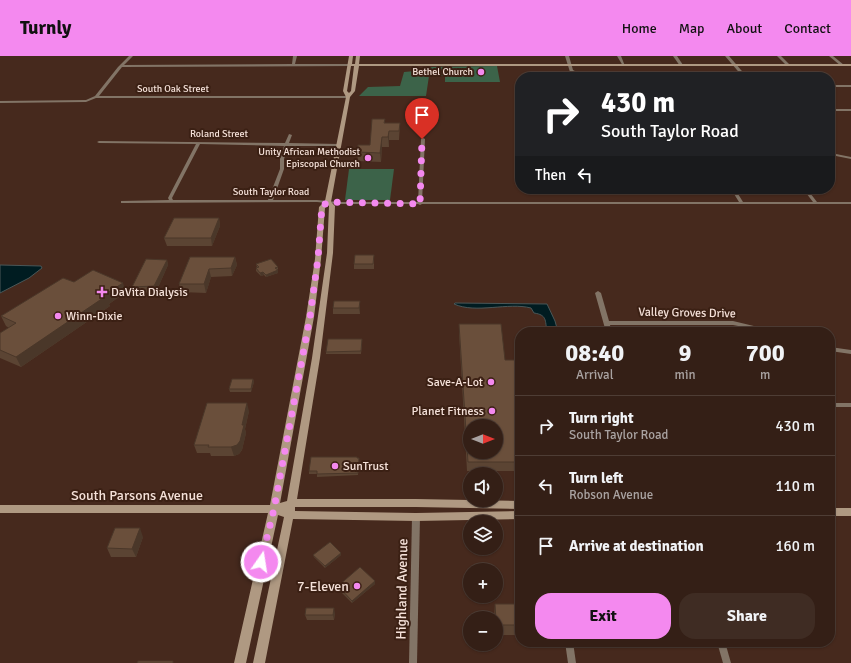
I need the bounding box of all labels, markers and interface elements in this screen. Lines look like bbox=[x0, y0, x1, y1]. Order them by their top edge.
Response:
text: Turnly bbox=[20, 16, 72, 40]
text: Home bbox=[622, 20, 657, 37]
text: Map bbox=[679, 20, 704, 37]
text: About bbox=[726, 20, 762, 37]
text: Contact bbox=[784, 20, 831, 37]
place label: Bethel Church bbox=[412, 66, 473, 78]
marker: Bethel Church bbox=[476, 67, 486, 77]
street label: South Oak Street bbox=[137, 83, 210, 95]
text: 430 m bbox=[601, 86, 675, 120]
icon: right bbox=[535, 88, 587, 140]
pin bbox=[405, 98, 439, 139]
icon: arrive bbox=[411, 104, 433, 126]
text: South Taylor Road bbox=[601, 120, 739, 142]
street label: Roland Street bbox=[190, 128, 249, 140]
place label: Unity African Methodist Episcopal Church bbox=[258, 146, 360, 170]
marker: Unity African Methodist Episcopal Church bbox=[363, 153, 373, 163]
icon: left bbox=[574, 164, 596, 186]
text: Then bbox=[535, 166, 566, 184]
street label: South Taylor Road bbox=[233, 186, 309, 198]
place label: DaVita Dialysis bbox=[111, 285, 188, 300]
marker: DaVita Dialysis bbox=[96, 286, 108, 298]
street label: Valley Groves Drive bbox=[638, 305, 736, 321]
place label: Winn-Dixie bbox=[66, 309, 123, 324]
marker: Winn-Dixie bbox=[53, 311, 63, 321]
text: 08:40 bbox=[565, 338, 624, 368]
text: 9 bbox=[679, 338, 691, 368]
text: 700 bbox=[746, 338, 785, 368]
text: Arrival bbox=[576, 367, 613, 383]
text: min bbox=[675, 367, 696, 383]
text: m bbox=[760, 367, 770, 383]
place label: Save-A-Lot bbox=[427, 375, 483, 390]
marker: Save-A-Lot bbox=[486, 377, 496, 387]
place label: Planet Fitness bbox=[411, 404, 484, 419]
marker: Planet Fitness bbox=[487, 406, 497, 416]
text: Turn right bbox=[569, 409, 634, 427]
icon: right bbox=[535, 415, 557, 437]
text: 430 m bbox=[775, 417, 815, 435]
north arrow bbox=[463, 419, 503, 459]
map controls bbox=[463, 419, 503, 651]
text: South Taylor Road bbox=[569, 427, 668, 443]
place label: SunTrust bbox=[343, 459, 389, 474]
marker: SunTrust bbox=[330, 461, 340, 471]
button: sound bbox=[463, 467, 503, 507]
text: Turn left bbox=[569, 469, 623, 487]
icon: left bbox=[535, 475, 557, 497]
text: 110 m bbox=[775, 477, 815, 495]
street label: South Parsons Avenue bbox=[71, 487, 203, 504]
text: Robson Avenue bbox=[569, 487, 653, 503]
button: layers bbox=[463, 515, 503, 555]
icon: arrive bbox=[535, 535, 557, 557]
text: Arrive at destination bbox=[569, 537, 704, 555]
text: 160 m bbox=[775, 537, 815, 555]
street label: Highland Avenue bbox=[393, 538, 411, 640]
position arrow bbox=[240, 541, 282, 583]
button: + bbox=[463, 563, 503, 603]
place label: 7-Eleven bbox=[297, 578, 349, 595]
marker: 7-Eleven bbox=[352, 581, 362, 591]
button: Exit bbox=[535, 593, 671, 639]
button: Share bbox=[679, 593, 815, 639]
button: − bbox=[463, 611, 503, 651]

